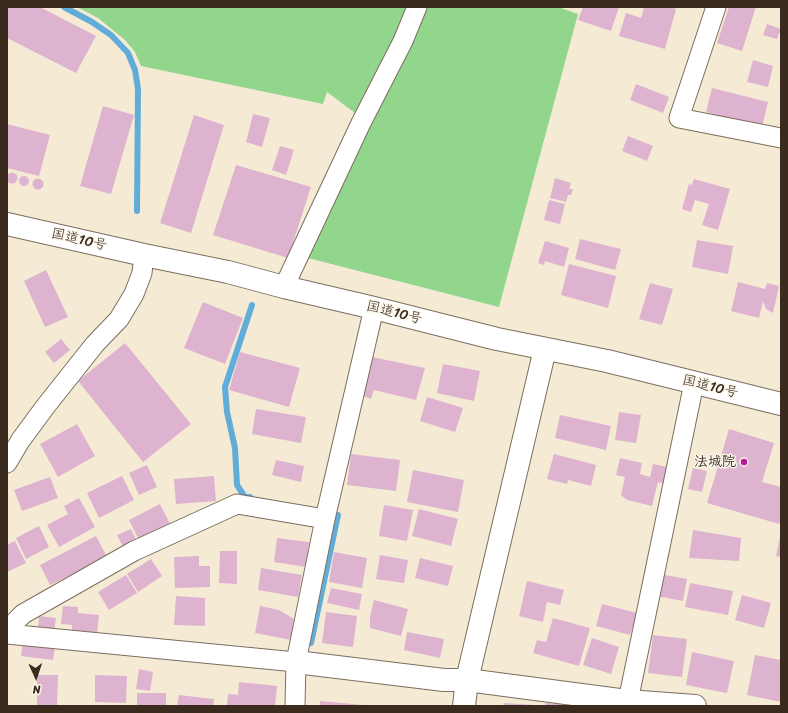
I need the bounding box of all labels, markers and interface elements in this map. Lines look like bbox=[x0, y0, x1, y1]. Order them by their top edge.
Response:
street label: 国道10号 bbox=[49, 225, 109, 255]
street label: 国道10号 bbox=[364, 298, 424, 328]
street label: 国道10号 bbox=[680, 372, 740, 402]
place label: 法城院 bbox=[694, 454, 736, 470]
marker: 法城院 bbox=[739, 457, 749, 467]
north arrow bbox=[16, 657, 56, 697]
text: N bbox=[32, 680, 41, 699]

